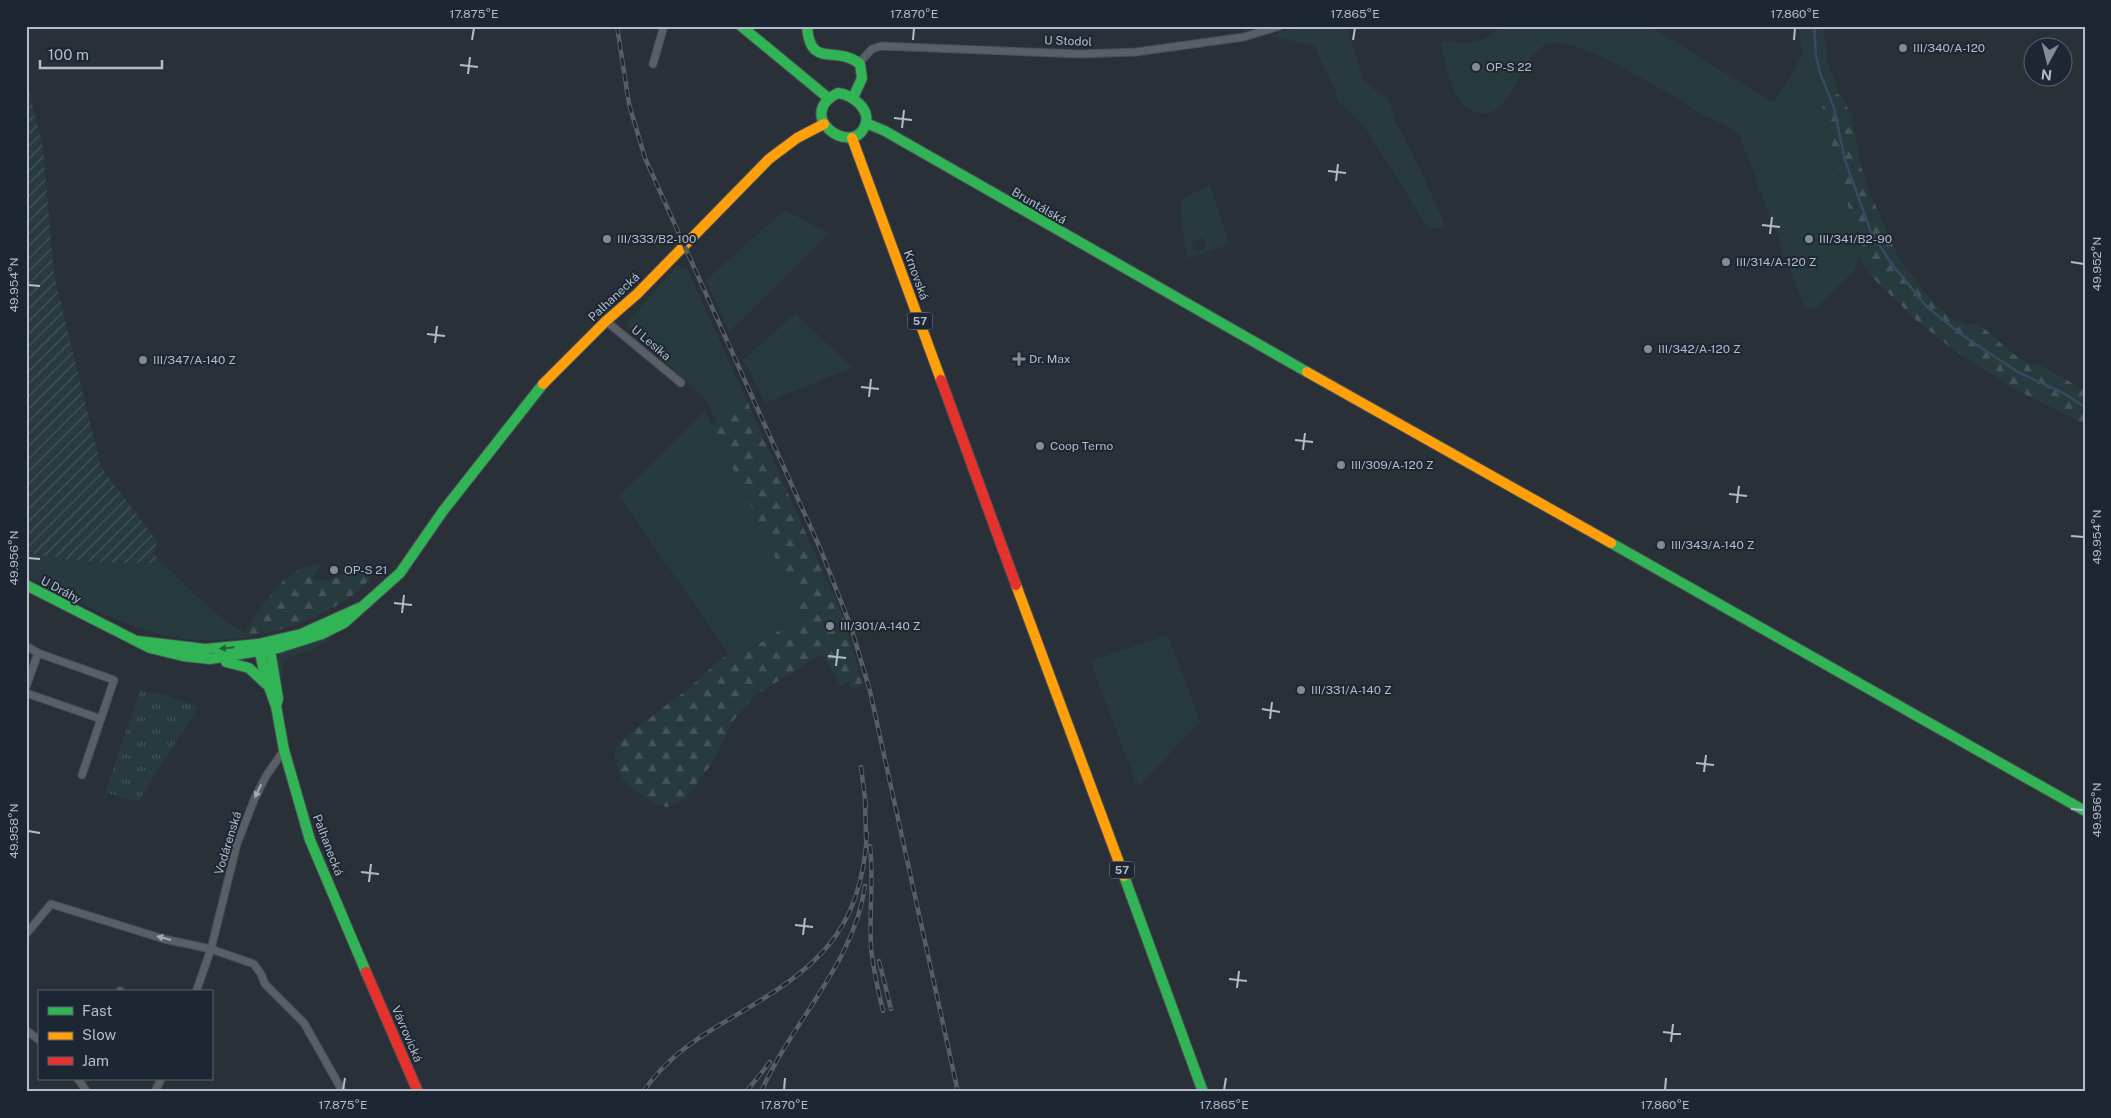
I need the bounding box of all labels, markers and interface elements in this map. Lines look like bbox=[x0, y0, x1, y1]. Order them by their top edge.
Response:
text: 17.875°E bbox=[450, 7, 498, 21]
text: 17.870°E bbox=[890, 7, 938, 21]
text: 17.865°E bbox=[1330, 7, 1380, 21]
text: 17.860°E bbox=[1771, 7, 1819, 21]
street label: U Stodol bbox=[1044, 33, 1093, 49]
scale bar bbox=[40, 38, 162, 70]
north arrow bbox=[2024, 38, 2074, 88]
place label: III/340/A-120 bbox=[1913, 41, 1985, 55]
marker: III/340/A-120 bbox=[1897, 42, 1909, 54]
text: 100 m bbox=[48, 46, 89, 63]
place label: OP-S 22 bbox=[1486, 60, 1532, 74]
marker: OP-S 22 bbox=[1470, 61, 1482, 73]
text: N bbox=[2040, 66, 2053, 84]
street label: Bruntálská bbox=[1009, 185, 1069, 227]
place label: III/333/B2-100 bbox=[617, 232, 696, 246]
place label: III/341/B2-90 bbox=[1819, 232, 1892, 246]
marker: III/333/B2-100 bbox=[601, 233, 613, 245]
marker: III/341/B2-90 bbox=[1803, 233, 1815, 245]
text: 49.952°N bbox=[2090, 237, 2104, 291]
street label: Krnovská bbox=[901, 248, 931, 302]
place label: III/314/A-120 Z bbox=[1736, 255, 1817, 269]
marker: III/314/A-120 Z bbox=[1720, 256, 1732, 268]
text: 49.954°N bbox=[7, 257, 21, 313]
street label: Palhanecká bbox=[586, 270, 642, 324]
road number: 57 bbox=[908, 312, 932, 330]
street label: U Lesíka bbox=[628, 323, 674, 363]
place label: III/342/A-120 Z bbox=[1658, 342, 1741, 356]
marker: III/342/A-120 Z bbox=[1642, 343, 1654, 355]
place label: Dr. Max bbox=[1029, 352, 1071, 366]
place label: III/347/A-140 Z bbox=[153, 353, 236, 367]
marker: Dr. Max bbox=[1013, 353, 1025, 365]
marker: III/347/A-140 Z bbox=[137, 354, 149, 366]
place label: Coop Terno bbox=[1050, 439, 1114, 453]
marker: Coop Terno bbox=[1034, 440, 1046, 452]
place label: III/309/A-120 Z bbox=[1351, 458, 1434, 472]
marker: III/309/A-120 Z bbox=[1335, 459, 1347, 471]
text: 49.954°N bbox=[2090, 509, 2104, 565]
text: 49.956°N bbox=[7, 531, 21, 586]
place label: III/343/A-140 Z bbox=[1671, 538, 1755, 552]
marker: III/343/A-140 Z bbox=[1655, 539, 1667, 551]
place label: OP-S 21 bbox=[344, 563, 387, 577]
marker: OP-S 21 bbox=[328, 564, 340, 576]
street label: U Dráhy bbox=[38, 574, 84, 607]
place label: III/301/A-140 Z bbox=[840, 619, 921, 633]
marker: III/301/A-140 Z bbox=[824, 620, 836, 632]
one-way arrow bbox=[219, 644, 235, 652]
place label: III/331/A-140 Z bbox=[1311, 683, 1392, 697]
marker: III/331/A-140 Z bbox=[1295, 684, 1307, 696]
text: 49.956°N bbox=[2090, 783, 2104, 838]
one-way arrow bbox=[254, 784, 262, 798]
text: 49.958°N bbox=[7, 803, 21, 859]
street label: Vodárenská bbox=[212, 810, 244, 876]
street label: Palhanecká bbox=[310, 812, 346, 878]
road number: 57 bbox=[1110, 862, 1134, 878]
one-way arrow bbox=[156, 934, 171, 942]
legend bbox=[38, 990, 212, 1080]
text: Fast bbox=[82, 1002, 112, 1019]
street label: Vávrovická bbox=[389, 1004, 425, 1064]
text: Slow bbox=[82, 1026, 117, 1043]
text: Jam bbox=[82, 1052, 109, 1069]
text: 17.875°E bbox=[319, 1098, 367, 1112]
text: 17.870°E bbox=[760, 1098, 808, 1112]
text: 17.865°E bbox=[1199, 1098, 1249, 1112]
text: 17.860°E bbox=[1641, 1098, 1689, 1112]

